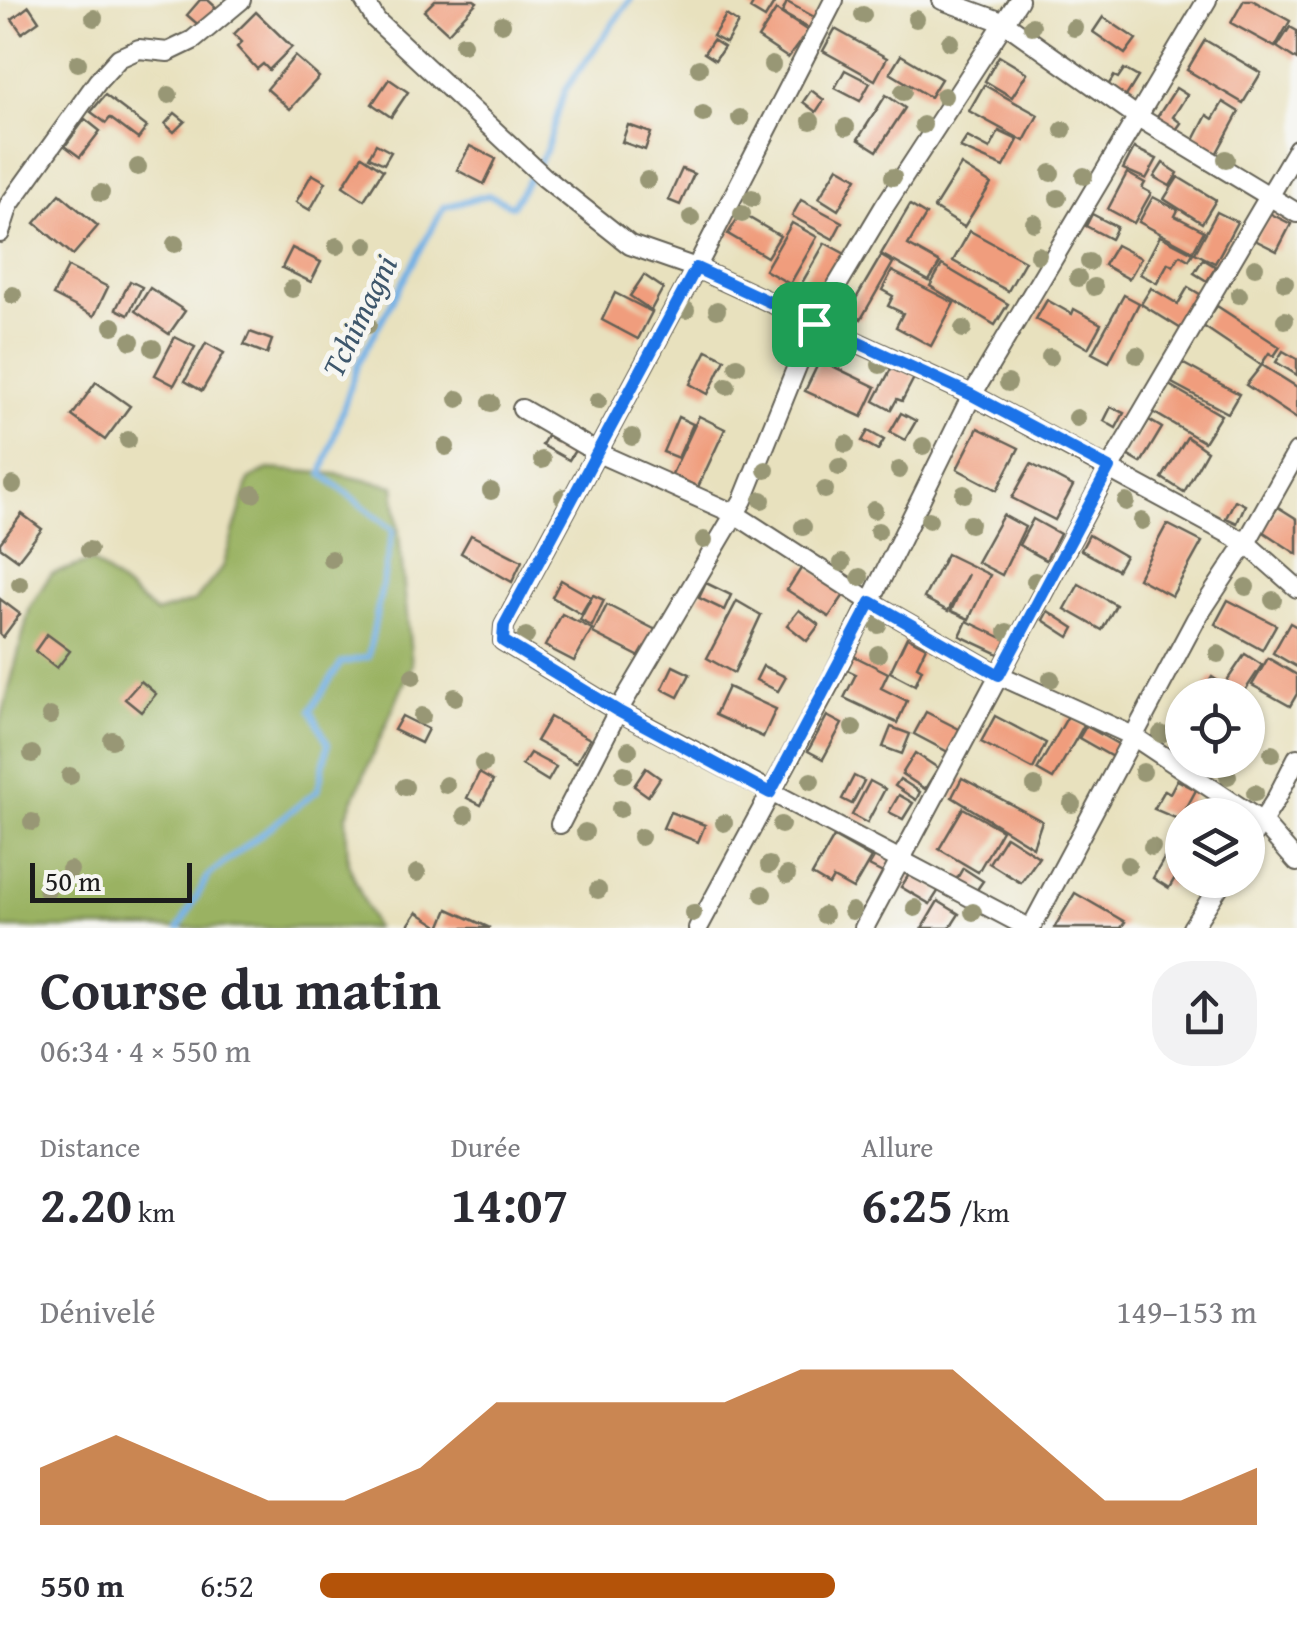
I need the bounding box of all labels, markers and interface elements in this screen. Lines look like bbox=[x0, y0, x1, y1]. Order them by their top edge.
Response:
water label: Tchimagni bbox=[309, 247, 409, 385]
pin bbox=[772, 282, 857, 367]
icon: arrive bbox=[787, 297, 842, 352]
map controls bbox=[1165, 678, 1265, 898]
button: locate bbox=[1165, 678, 1265, 778]
button: layers bbox=[1165, 798, 1265, 898]
scale bar bbox=[30, 858, 192, 903]
text: 50 m bbox=[45, 860, 101, 901]
text: Course du matin bbox=[40, 949, 441, 1029]
button: share bbox=[1152, 961, 1257, 1066]
text: 06:34 · 4 × 550 m bbox=[40, 1027, 251, 1074]
text: Distance bbox=[40, 1126, 140, 1167]
text: Durée bbox=[451, 1126, 521, 1167]
text: Allure bbox=[861, 1126, 933, 1167]
text: 2.20 bbox=[40, 1167, 132, 1240]
text: 14:07 bbox=[451, 1167, 568, 1240]
text: 6:25 bbox=[861, 1167, 953, 1240]
text: km bbox=[132, 1191, 175, 1232]
text: /km bbox=[953, 1191, 1010, 1232]
text: Dénivelé bbox=[40, 1288, 156, 1335]
text: 149–153 m bbox=[1116, 1288, 1257, 1335]
text: 550 m bbox=[40, 1562, 124, 1609]
text: 6:52 bbox=[200, 1562, 254, 1609]

